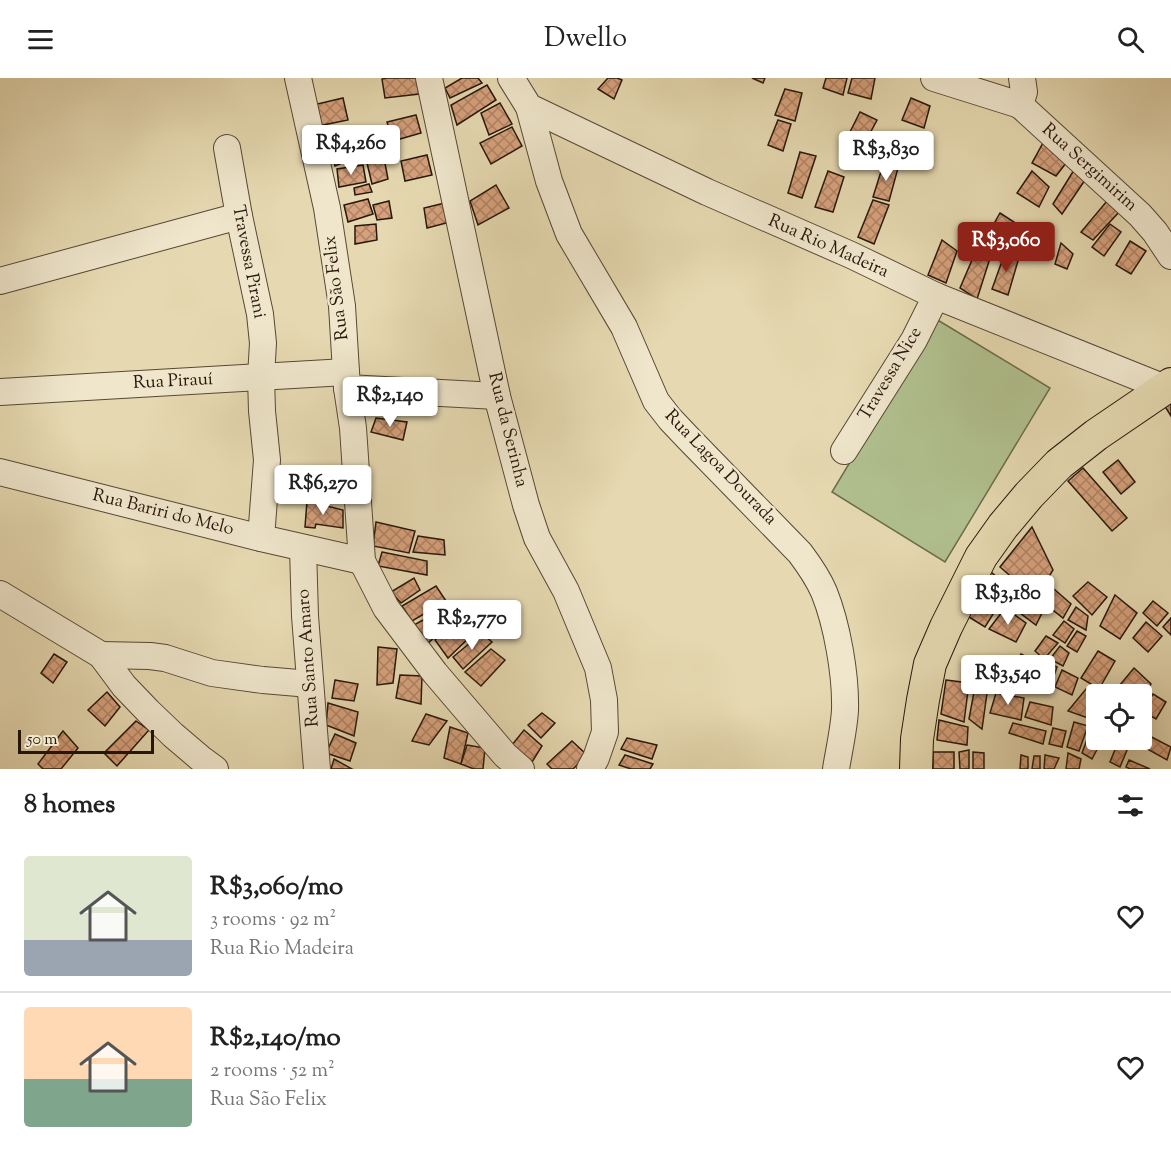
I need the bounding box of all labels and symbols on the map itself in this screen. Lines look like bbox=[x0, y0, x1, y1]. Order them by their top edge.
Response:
street label: Rua Sergimirim bbox=[1035, 118, 1143, 218]
pin: R$4,260 bbox=[296, 125, 406, 176]
pin: R$3,830 bbox=[831, 131, 941, 182]
street label: Travessa Pirani bbox=[224, 203, 272, 321]
street label: Rua Rio Madeira bbox=[764, 209, 892, 285]
pin: R$3,060 bbox=[951, 222, 1061, 273]
street label: Rua São Felix bbox=[318, 234, 356, 342]
street label: Travessa Nice bbox=[853, 322, 929, 426]
street label: Rua Pirauí bbox=[132, 367, 214, 397]
street label: Rua da Serinha bbox=[480, 370, 534, 490]
pin: R$2,140 bbox=[335, 377, 445, 428]
street label: Rua Lagoa Dourada bbox=[658, 404, 782, 532]
pin: R$6,270 bbox=[268, 465, 378, 516]
street label: Rua Bariri do Melo bbox=[90, 483, 236, 543]
pin: R$3,180 bbox=[953, 575, 1063, 626]
street label: Rua Santo Amaro bbox=[291, 588, 327, 728]
pin: R$2,770 bbox=[417, 600, 527, 651]
pin: R$3,540 bbox=[953, 655, 1063, 706]
scale bar bbox=[18, 727, 154, 754]

